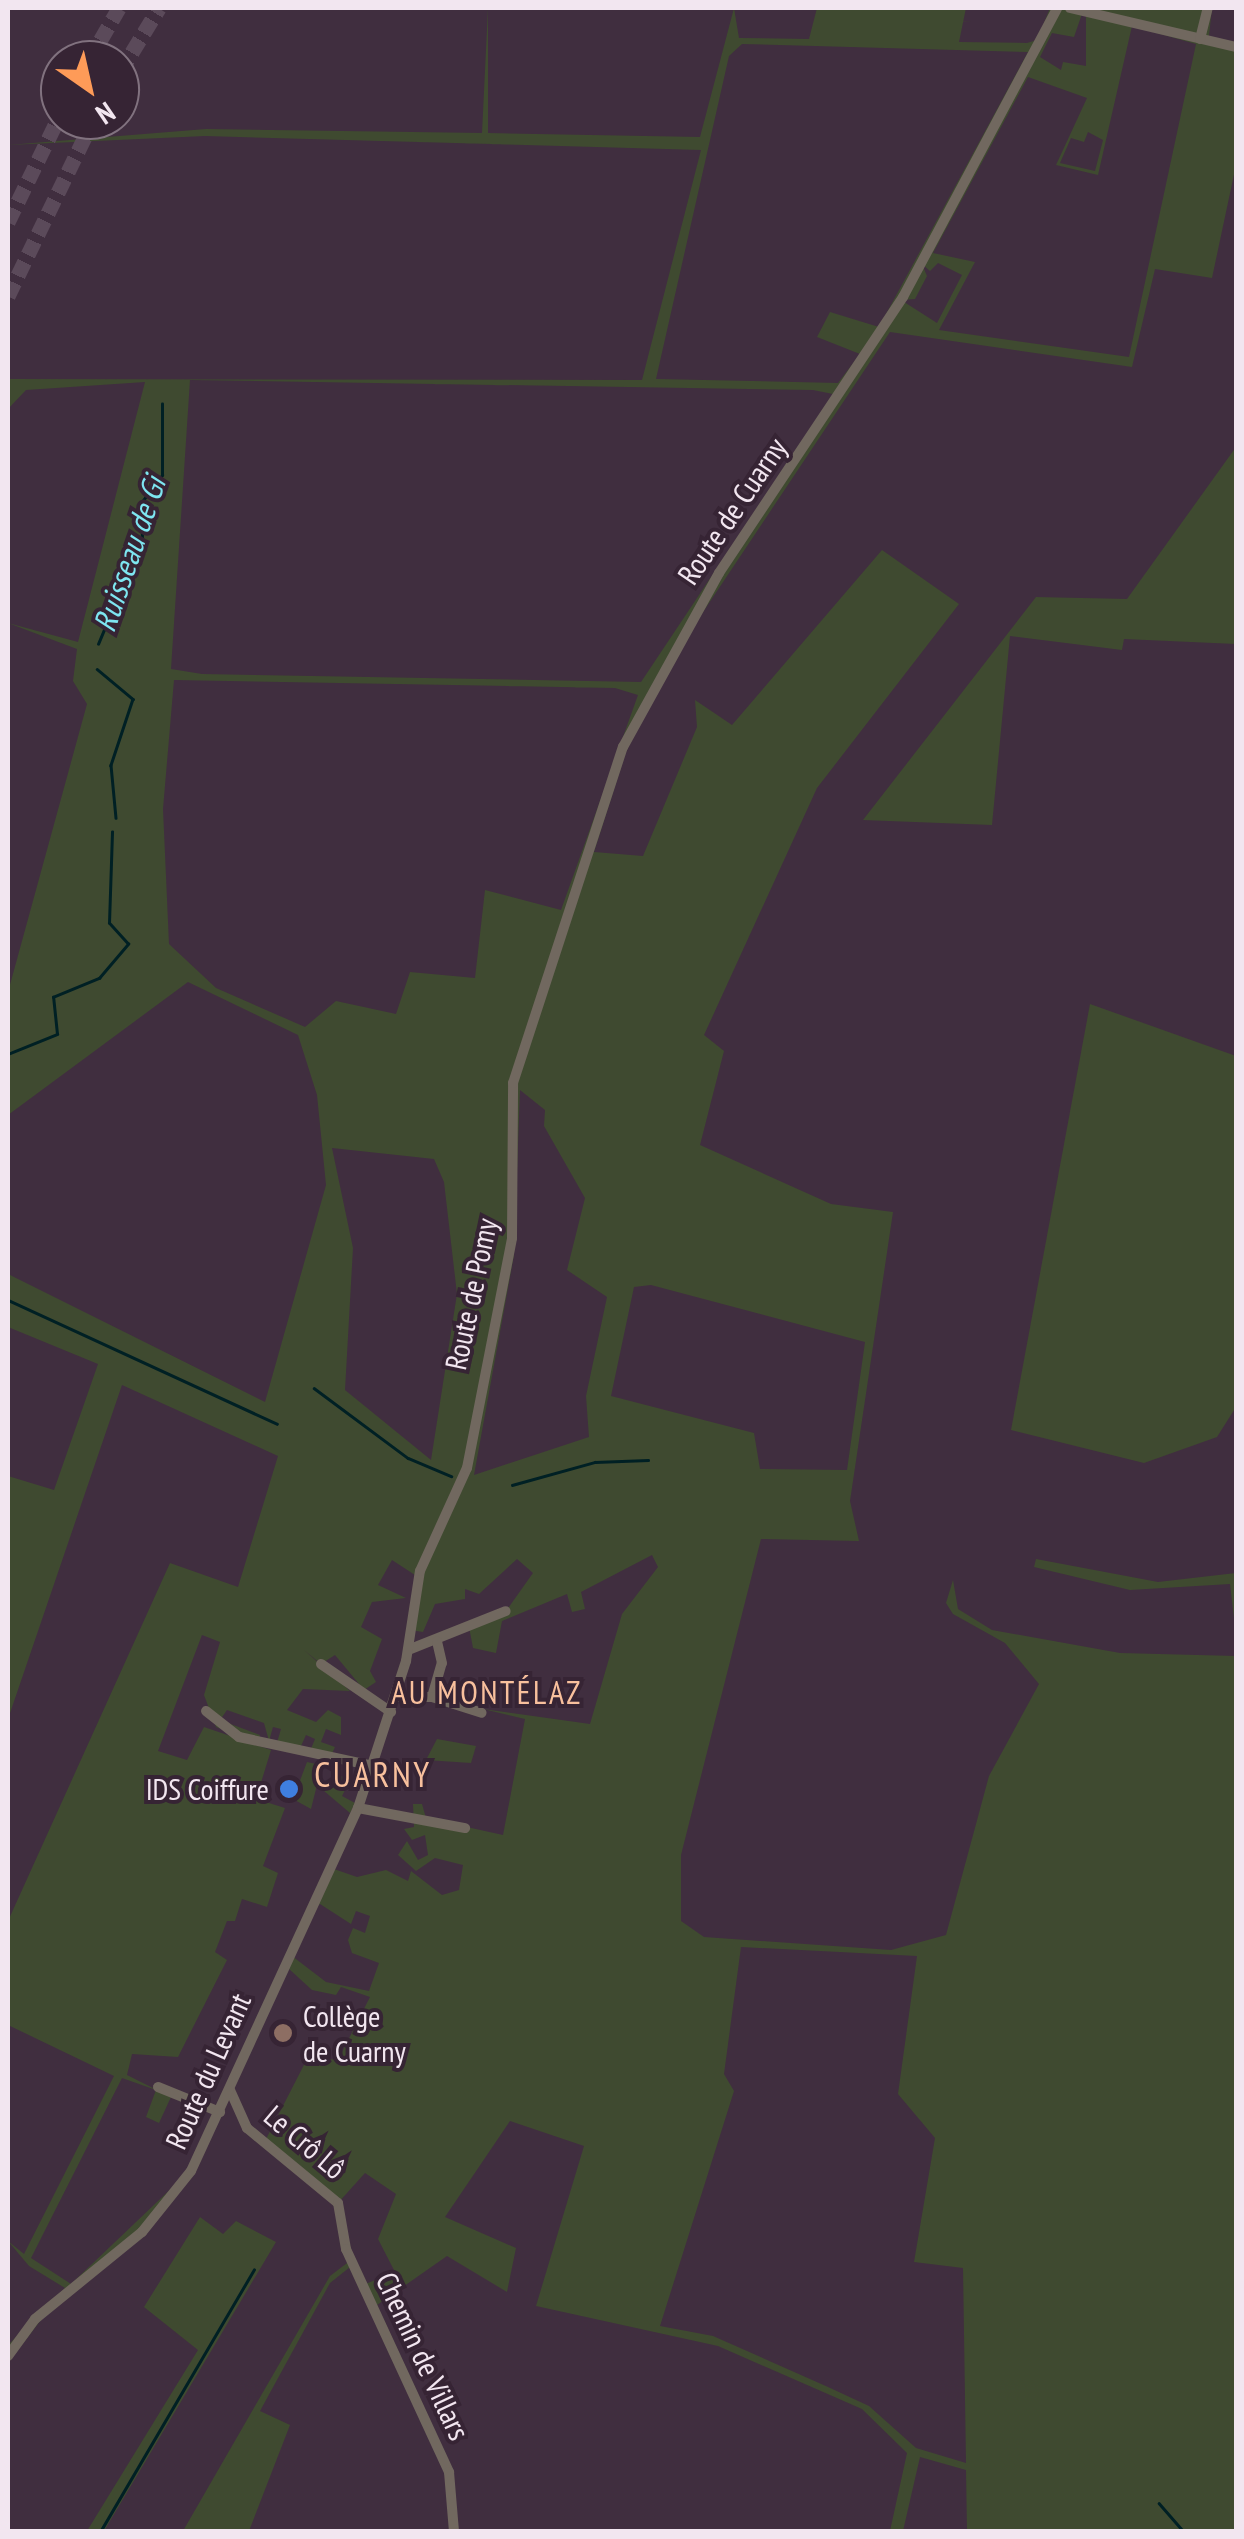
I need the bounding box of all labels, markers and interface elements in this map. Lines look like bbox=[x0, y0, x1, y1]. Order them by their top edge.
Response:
north arrow bbox=[40, 40, 140, 140]
text: N bbox=[89, 94, 123, 133]
street label: Route de Cuarny bbox=[670, 431, 794, 591]
water label: Ruisseau de Gi bbox=[85, 472, 173, 636]
street label: Route de Pomy bbox=[437, 1215, 505, 1373]
district label: AU MONTÉLAZ bbox=[391, 1673, 583, 1711]
district label: CUARNY bbox=[314, 1753, 432, 1795]
place label: IDS Coiffure bbox=[146, 1771, 269, 1807]
marker: IDS Coiffure bbox=[278, 1778, 300, 1800]
street label: Route du Levant bbox=[158, 1988, 258, 2154]
place label: Collège de Cuarny bbox=[303, 1998, 406, 2068]
marker: Collège de Cuarny bbox=[272, 2022, 294, 2044]
street label: Le Crô Lô bbox=[257, 2098, 353, 2186]
street label: Chemin de Villars bbox=[368, 2266, 478, 2446]

